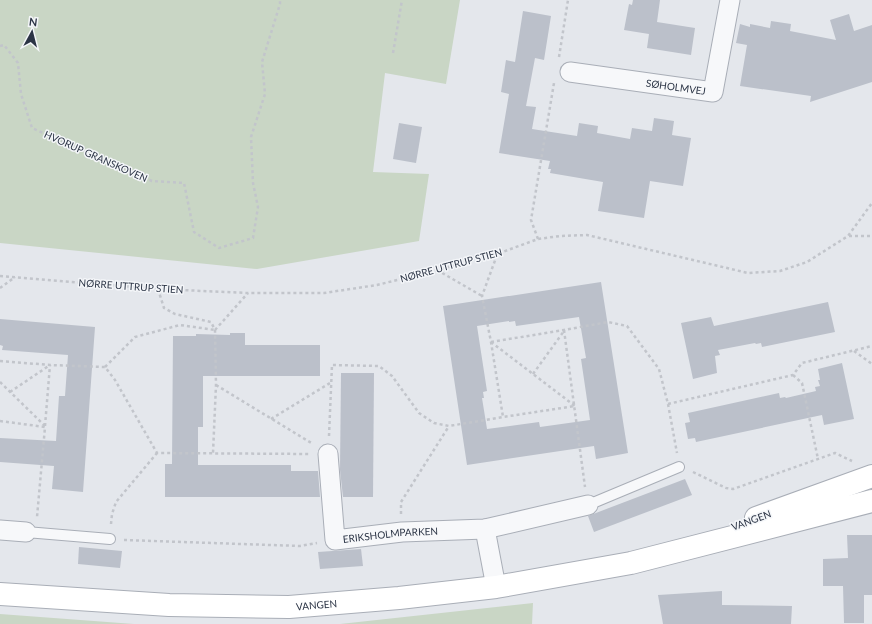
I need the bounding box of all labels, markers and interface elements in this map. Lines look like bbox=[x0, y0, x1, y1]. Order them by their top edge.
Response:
north arrow bbox=[12, 12, 52, 52]
text: N bbox=[28, 15, 38, 29]
street label: SØHOLMVEJ bbox=[645, 77, 707, 97]
street label: HVORUP GRANSKOVEN bbox=[43, 128, 149, 184]
street label: NØRRE UTTRUP STIEN bbox=[399, 246, 503, 284]
street label: NØRRE UTTRUP STIEN bbox=[78, 276, 184, 296]
street label: VANGEN bbox=[730, 507, 772, 533]
street label: ERIKSHOLMPARKEN bbox=[342, 525, 438, 545]
street label: VANGEN bbox=[295, 597, 338, 612]

